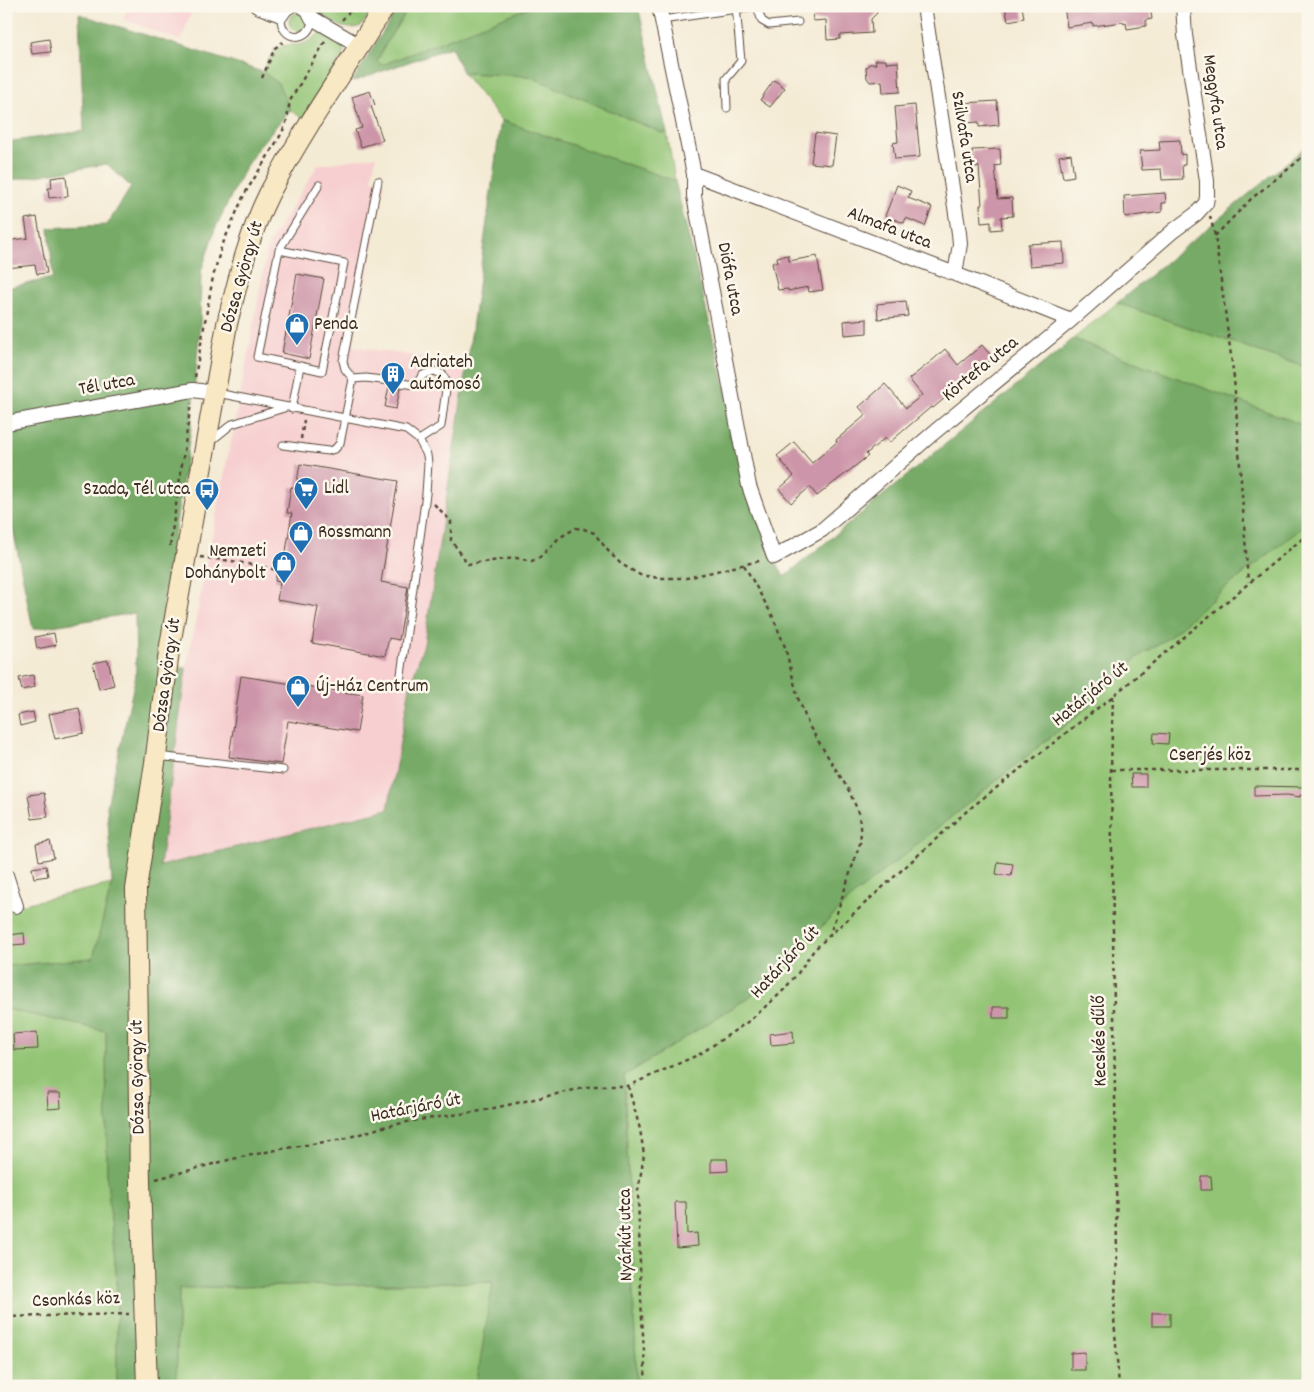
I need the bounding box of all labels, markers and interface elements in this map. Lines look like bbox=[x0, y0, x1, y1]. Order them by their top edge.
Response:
street label: Meggyfa utca bbox=[1194, 53, 1234, 152]
street label: Szilvafa utca bbox=[942, 89, 984, 186]
street label: Almafa utca bbox=[843, 201, 936, 258]
street label: Dózsa György út bbox=[214, 218, 272, 336]
street label: Diófa utca bbox=[709, 240, 749, 319]
shop icon: Penda bbox=[284, 312, 310, 346]
place label: Penda bbox=[314, 312, 359, 339]
street label: Körtefa utca bbox=[937, 330, 1026, 409]
place label: Adriateh autómosó bbox=[410, 350, 481, 399]
building icon: Adriateh autómosó bbox=[380, 361, 406, 395]
street label: Tél utca bbox=[77, 368, 138, 404]
supermarket icon: Lidl bbox=[293, 476, 319, 510]
place label: Lidl bbox=[324, 476, 349, 503]
place label: Szada, Tél utca bbox=[83, 477, 191, 504]
bus stop icon: Szada, Tél utca bbox=[194, 477, 220, 511]
shop icon: Rossmann bbox=[288, 520, 314, 554]
place label: Rossmann bbox=[318, 520, 391, 547]
place label: Nemzeti Dohánybolt bbox=[185, 539, 267, 588]
shop icon: Nemzeti Dohánybolt bbox=[271, 550, 297, 584]
street label: Dózsa György út bbox=[147, 616, 189, 734]
street label: Határjáró út bbox=[1047, 656, 1135, 734]
shop icon: Új-Ház Centrum bbox=[285, 674, 311, 708]
place label: Új-Ház Centrum bbox=[316, 674, 429, 701]
street label: Cserjés köz bbox=[1169, 743, 1251, 770]
street label: Határjáró út bbox=[745, 920, 827, 1006]
street label: Kecskés dűlő bbox=[1087, 995, 1115, 1087]
street label: Dózsa György út bbox=[124, 1019, 154, 1135]
street label: Határjáró út bbox=[368, 1087, 464, 1131]
street label: Nyárkút utca bbox=[613, 1187, 641, 1282]
street label: Csonkás köz bbox=[32, 1286, 120, 1316]

